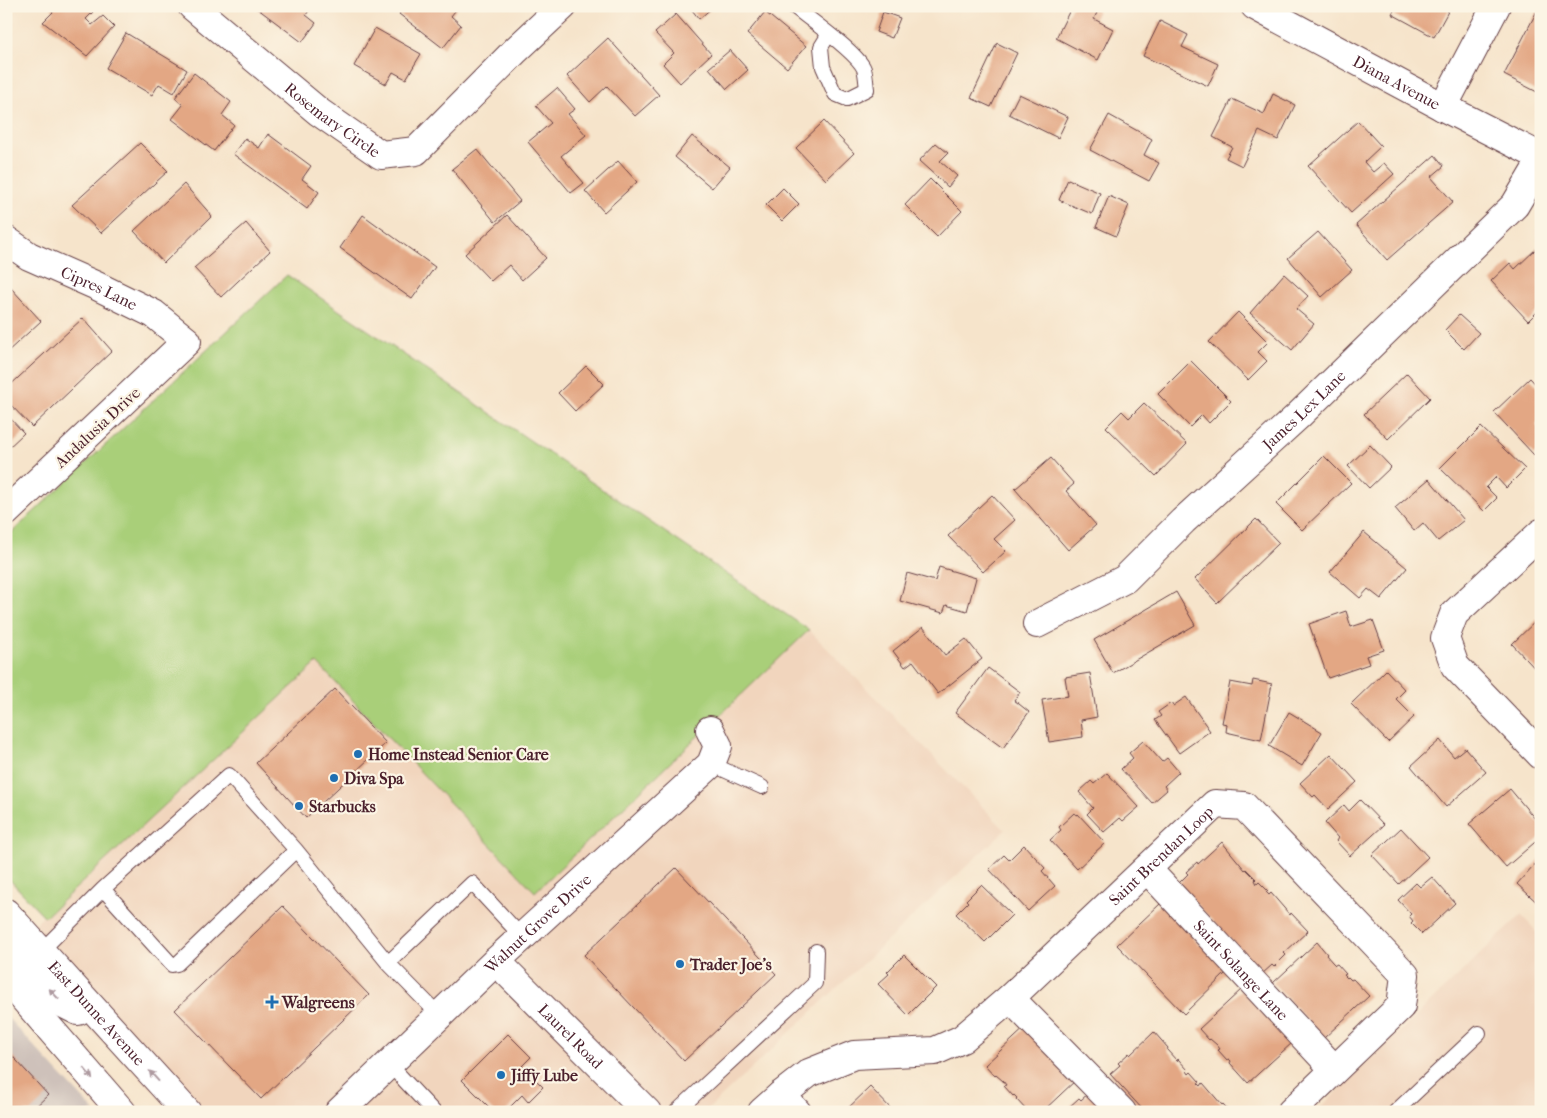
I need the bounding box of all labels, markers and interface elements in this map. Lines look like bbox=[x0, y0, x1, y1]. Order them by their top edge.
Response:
street label: Diana Avenue bbox=[1350, 52, 1444, 114]
street label: Rosemary Circle bbox=[281, 78, 384, 162]
street label: Cipres Lane bbox=[58, 262, 140, 314]
street label: James Lex Lane bbox=[1257, 366, 1349, 455]
street label: Andalusia Drive bbox=[50, 383, 144, 472]
place label: Home Instead Senior Care bbox=[368, 745, 549, 764]
marker: Home Instead Senior Care bbox=[352, 748, 364, 760]
place label: Diva Spa bbox=[344, 769, 404, 789]
marker: Diva Spa bbox=[328, 772, 340, 784]
place label: Starbucks bbox=[309, 797, 376, 816]
marker: Starbucks bbox=[293, 800, 305, 812]
street label: Saint Brendan Loop bbox=[1105, 802, 1218, 909]
street label: Walnut Grove Drive bbox=[480, 870, 595, 978]
street label: Saint Solange Lane bbox=[1189, 916, 1292, 1024]
place label: Trader Joe's bbox=[689, 955, 772, 975]
street label: East Dunne Avenue bbox=[44, 957, 149, 1070]
marker: Trader Joe's bbox=[674, 958, 686, 970]
one-way arrow bbox=[48, 988, 60, 1000]
place label: Walgreens bbox=[281, 993, 355, 1013]
marker: Walgreens bbox=[266, 996, 278, 1008]
street label: Laurel Road bbox=[534, 1000, 607, 1073]
one-way arrow bbox=[83, 1066, 94, 1079]
place label: Jiffy Lube bbox=[509, 1066, 578, 1086]
one-way arrow bbox=[149, 1069, 160, 1082]
marker: Jiffy Lube bbox=[495, 1069, 507, 1081]

